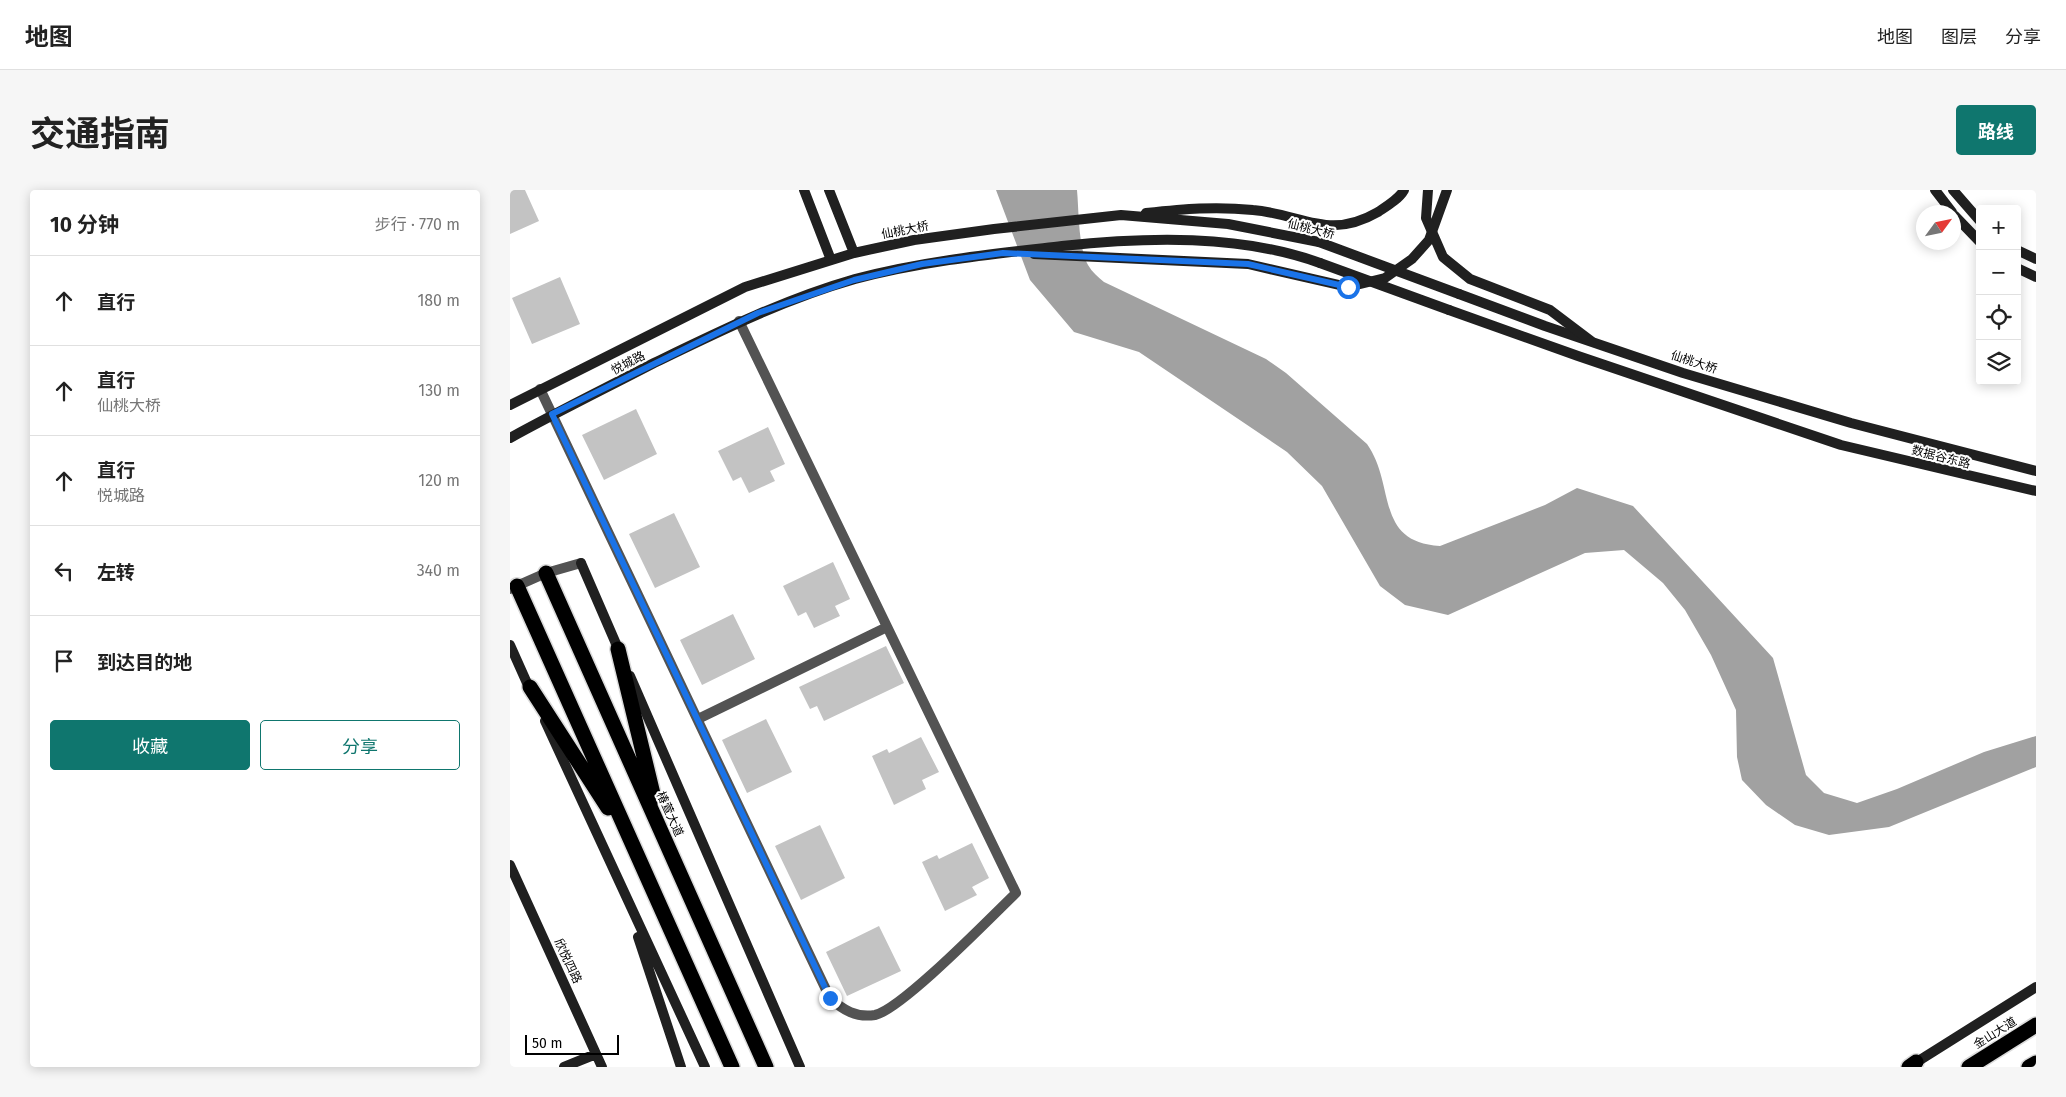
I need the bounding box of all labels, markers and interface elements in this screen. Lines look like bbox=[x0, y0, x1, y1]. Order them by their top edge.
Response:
text: 地图 bbox=[25, 23, 73, 51]
text: 地图 bbox=[1877, 26, 1913, 48]
text: 图层 bbox=[1941, 26, 1977, 48]
text: 分享 bbox=[2005, 26, 2041, 48]
button: 路线 bbox=[1956, 105, 2036, 155]
text: 交通指南 bbox=[30, 113, 170, 155]
north arrow bbox=[1916, 205, 1961, 250]
map controls bbox=[1976, 205, 2021, 385]
button: + bbox=[1976, 205, 2021, 250]
text: 10 分钟 bbox=[50, 212, 119, 238]
text: 步行 · 770 m bbox=[375, 215, 460, 234]
street label: 仙桃大桥 bbox=[1286, 216, 1336, 242]
street label: 仙桃大桥 bbox=[880, 219, 930, 241]
button: − bbox=[1976, 250, 2021, 295]
route start bbox=[1337, 276, 1360, 299]
icon: ahead bbox=[50, 287, 78, 315]
text: 直行 bbox=[97, 291, 135, 314]
text: 180 m bbox=[417, 291, 460, 310]
button: locate bbox=[1976, 295, 2021, 340]
button: layers bbox=[1976, 340, 2021, 385]
street label: 仙桃大桥 bbox=[1669, 348, 1719, 376]
street label: 悦城路 bbox=[609, 349, 647, 377]
text: 直行 bbox=[97, 369, 135, 392]
icon: ahead bbox=[50, 377, 78, 405]
text: 130 m bbox=[418, 381, 460, 400]
text: 仙桃大桥 bbox=[97, 396, 161, 415]
street label: 数据谷东路 bbox=[1910, 443, 1972, 471]
text: 直行 bbox=[97, 459, 135, 482]
icon: ahead bbox=[50, 467, 78, 495]
text: 120 m bbox=[418, 471, 460, 490]
text: 悦城路 bbox=[97, 486, 145, 505]
icon: left bbox=[50, 557, 78, 585]
text: 左转 bbox=[97, 561, 135, 584]
text: 340 m bbox=[417, 561, 460, 580]
icon: arrive bbox=[50, 647, 78, 675]
text: 到达目的地 bbox=[97, 651, 192, 674]
button: 收藏 bbox=[50, 720, 250, 770]
button: 分享 bbox=[260, 720, 460, 770]
street label: 椿萱大道 bbox=[654, 789, 686, 839]
street label: 欣悦四路 bbox=[552, 936, 584, 986]
route end bbox=[819, 987, 842, 1010]
street label: 金山大道 bbox=[1971, 1014, 2019, 1052]
scale bar bbox=[525, 1032, 619, 1055]
text: 50 m bbox=[532, 1035, 563, 1052]

